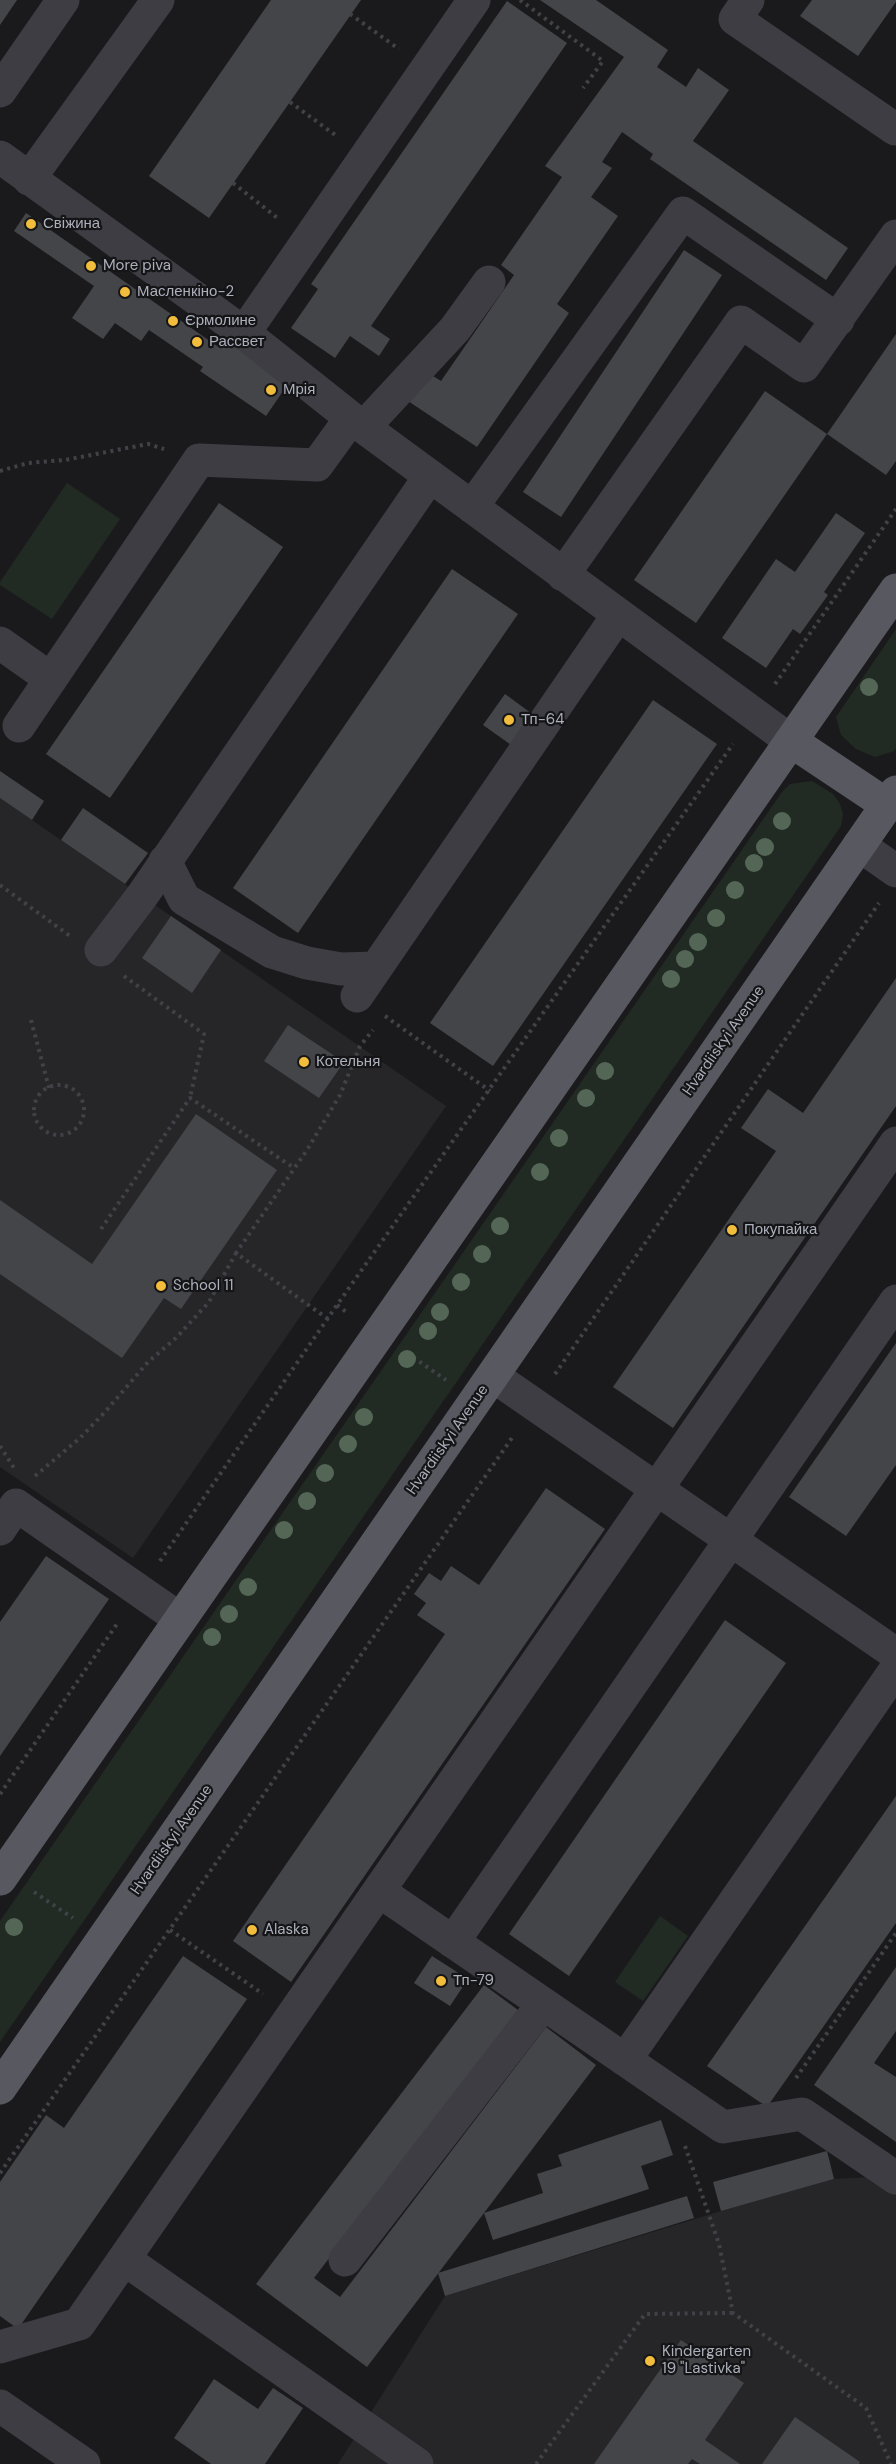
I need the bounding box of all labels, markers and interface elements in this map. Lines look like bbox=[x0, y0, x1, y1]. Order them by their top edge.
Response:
place label: Свіжина bbox=[43, 215, 100, 233]
marker: Свіжина bbox=[24, 217, 38, 231]
place label: More piva bbox=[103, 257, 171, 275]
marker: More piva bbox=[84, 259, 98, 273]
place label: Масленкіно-2 bbox=[137, 283, 234, 301]
marker: Масленкіно-2 bbox=[118, 285, 132, 299]
place label: Єрмолине bbox=[185, 312, 256, 330]
marker: Єрмолине bbox=[166, 314, 180, 328]
place label: Рассвет bbox=[209, 333, 264, 351]
marker: Рассвет bbox=[190, 335, 204, 349]
place label: Мрія bbox=[283, 381, 315, 399]
marker: Мрія bbox=[264, 383, 278, 397]
place label: Тп-64 bbox=[521, 711, 564, 729]
marker: Тп-64 bbox=[502, 713, 516, 727]
street label: Hvardiiskyi Avenue bbox=[679, 983, 769, 1099]
place label: Котельня bbox=[316, 1053, 380, 1071]
marker: Котельня bbox=[297, 1055, 311, 1069]
place label: Покупайка bbox=[744, 1221, 817, 1239]
marker: Покупайка bbox=[725, 1223, 739, 1237]
place label: School 11 bbox=[173, 1277, 233, 1295]
marker: School 11 bbox=[154, 1279, 168, 1293]
street label: Hvardiiskyi Avenue bbox=[403, 1382, 493, 1498]
street label: Hvardiiskyi Avenue bbox=[127, 1782, 217, 1898]
place label: Alaska bbox=[264, 1921, 309, 1939]
marker: Alaska bbox=[245, 1923, 259, 1937]
place label: Тп-79 bbox=[453, 1972, 494, 1990]
marker: Тп-79 bbox=[434, 1974, 448, 1988]
place label: Kindergarten 19 "Lastivka" bbox=[662, 2343, 751, 2378]
marker: Kindergarten 19 "Lastivka" bbox=[643, 2354, 657, 2368]

